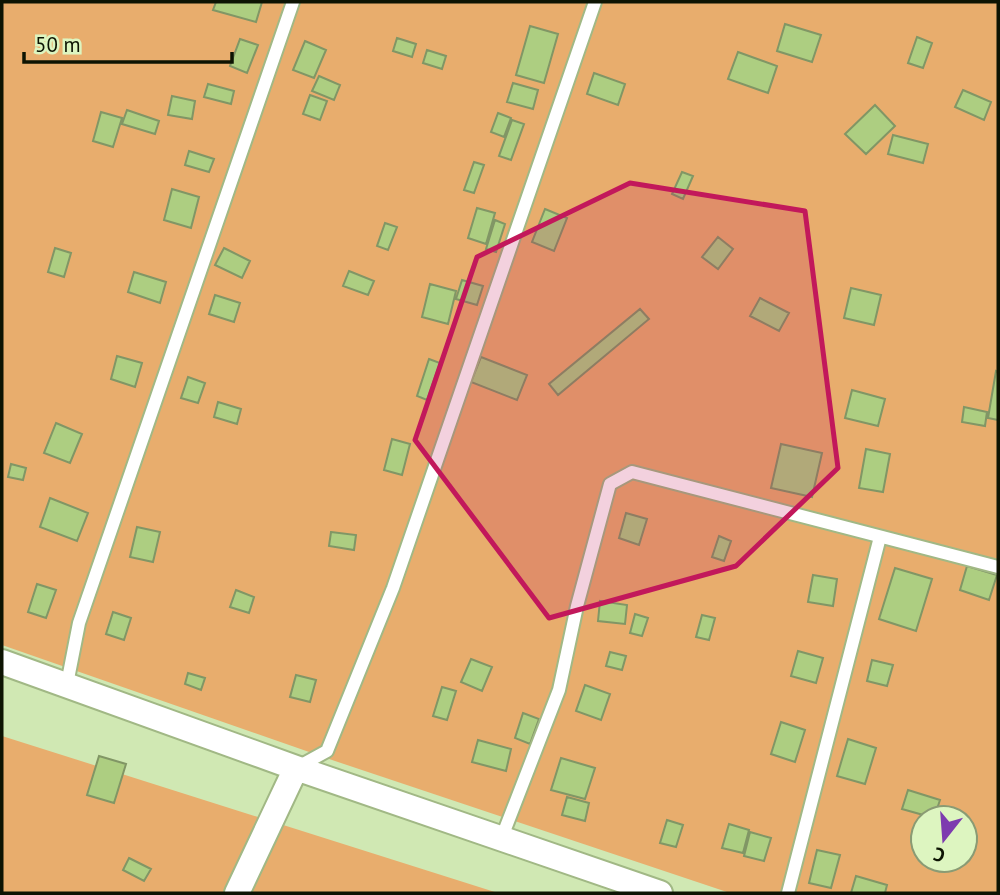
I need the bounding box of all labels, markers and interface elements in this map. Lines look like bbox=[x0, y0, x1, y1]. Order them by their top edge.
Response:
scale bar bbox=[24, 21, 233, 65]
text: 50 m bbox=[35, 31, 81, 58]
north arrow bbox=[909, 804, 979, 874]
text: С bbox=[930, 842, 948, 868]

